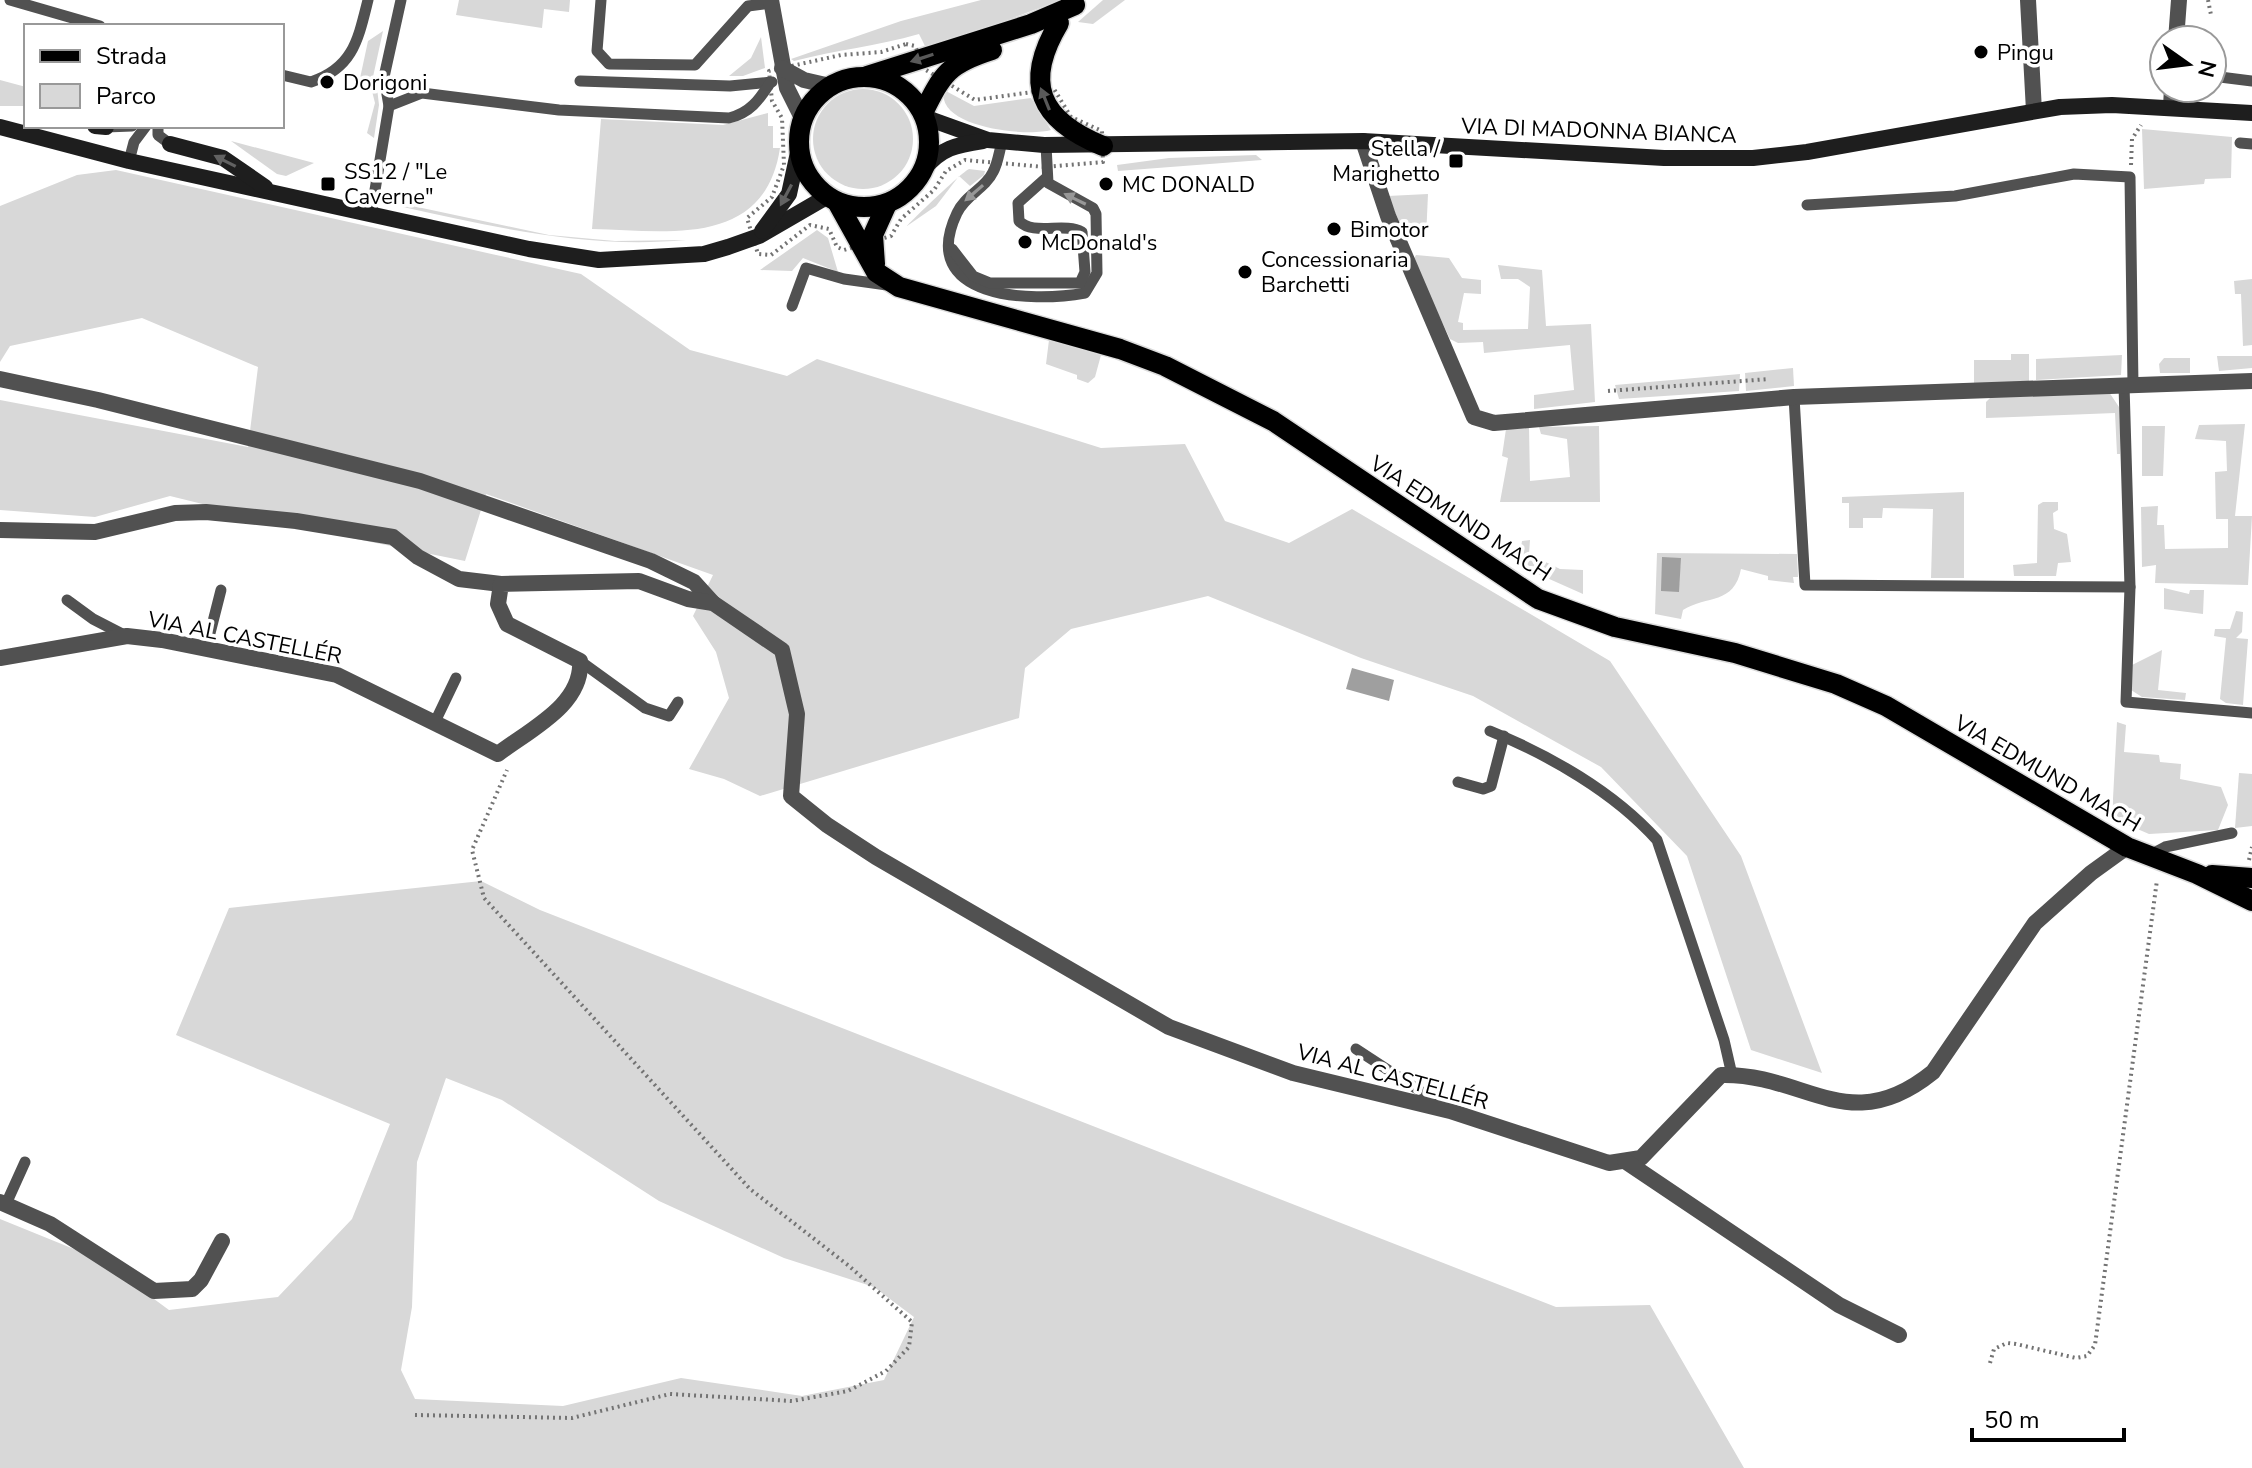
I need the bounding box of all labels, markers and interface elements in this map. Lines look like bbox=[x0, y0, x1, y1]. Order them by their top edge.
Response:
legend bbox=[24, 24, 284, 128]
north arrow bbox=[2148, 24, 2228, 104]
place label: Pingu bbox=[1997, 38, 2054, 68]
text: Strada bbox=[96, 40, 167, 72]
marker: Pingu bbox=[1972, 43, 1990, 61]
one-way arrow bbox=[910, 52, 934, 65]
text: N bbox=[2190, 57, 2223, 80]
place label: Dorigoni bbox=[343, 68, 427, 98]
marker: Dorigoni bbox=[318, 73, 336, 91]
text: Parco bbox=[96, 80, 156, 112]
one-way arrow bbox=[1038, 87, 1051, 111]
street label: VIA DI MADONNA BIANCA bbox=[1460, 111, 1737, 151]
place label: Stella / Marighetto bbox=[1332, 134, 1441, 189]
marker: Stella / Marighetto bbox=[1447, 152, 1465, 170]
one-way arrow bbox=[214, 155, 236, 169]
place label: SS12 / "Le Caverne" bbox=[344, 157, 447, 212]
place label: MC DONALD bbox=[1122, 170, 1255, 200]
marker: SS12 / "Le Caverne" bbox=[319, 175, 337, 193]
marker: MC DONALD bbox=[1097, 175, 1115, 193]
one-way arrow bbox=[779, 183, 793, 206]
one-way arrow bbox=[964, 184, 984, 201]
one-way arrow bbox=[1063, 192, 1086, 205]
place label: Bimotor bbox=[1350, 215, 1429, 245]
marker: Bimotor bbox=[1325, 220, 1343, 238]
place label: McDonald's bbox=[1041, 228, 1157, 258]
marker: McDonald's bbox=[1016, 233, 1034, 251]
place label: Concessionaria Barchetti bbox=[1261, 245, 1409, 300]
marker: Concessionaria Barchetti bbox=[1236, 263, 1254, 281]
street label: VIA EDMUND MACH bbox=[1363, 448, 1557, 589]
street label: VIA AL CASTELLÉR bbox=[144, 604, 345, 672]
street label: VIA EDMUND MACH bbox=[1948, 708, 2146, 840]
street label: VIA AL CASTELLÉR bbox=[1293, 1037, 1492, 1117]
scale bar bbox=[1972, 1392, 2124, 1442]
text: 50 m bbox=[1984, 1404, 2040, 1436]

